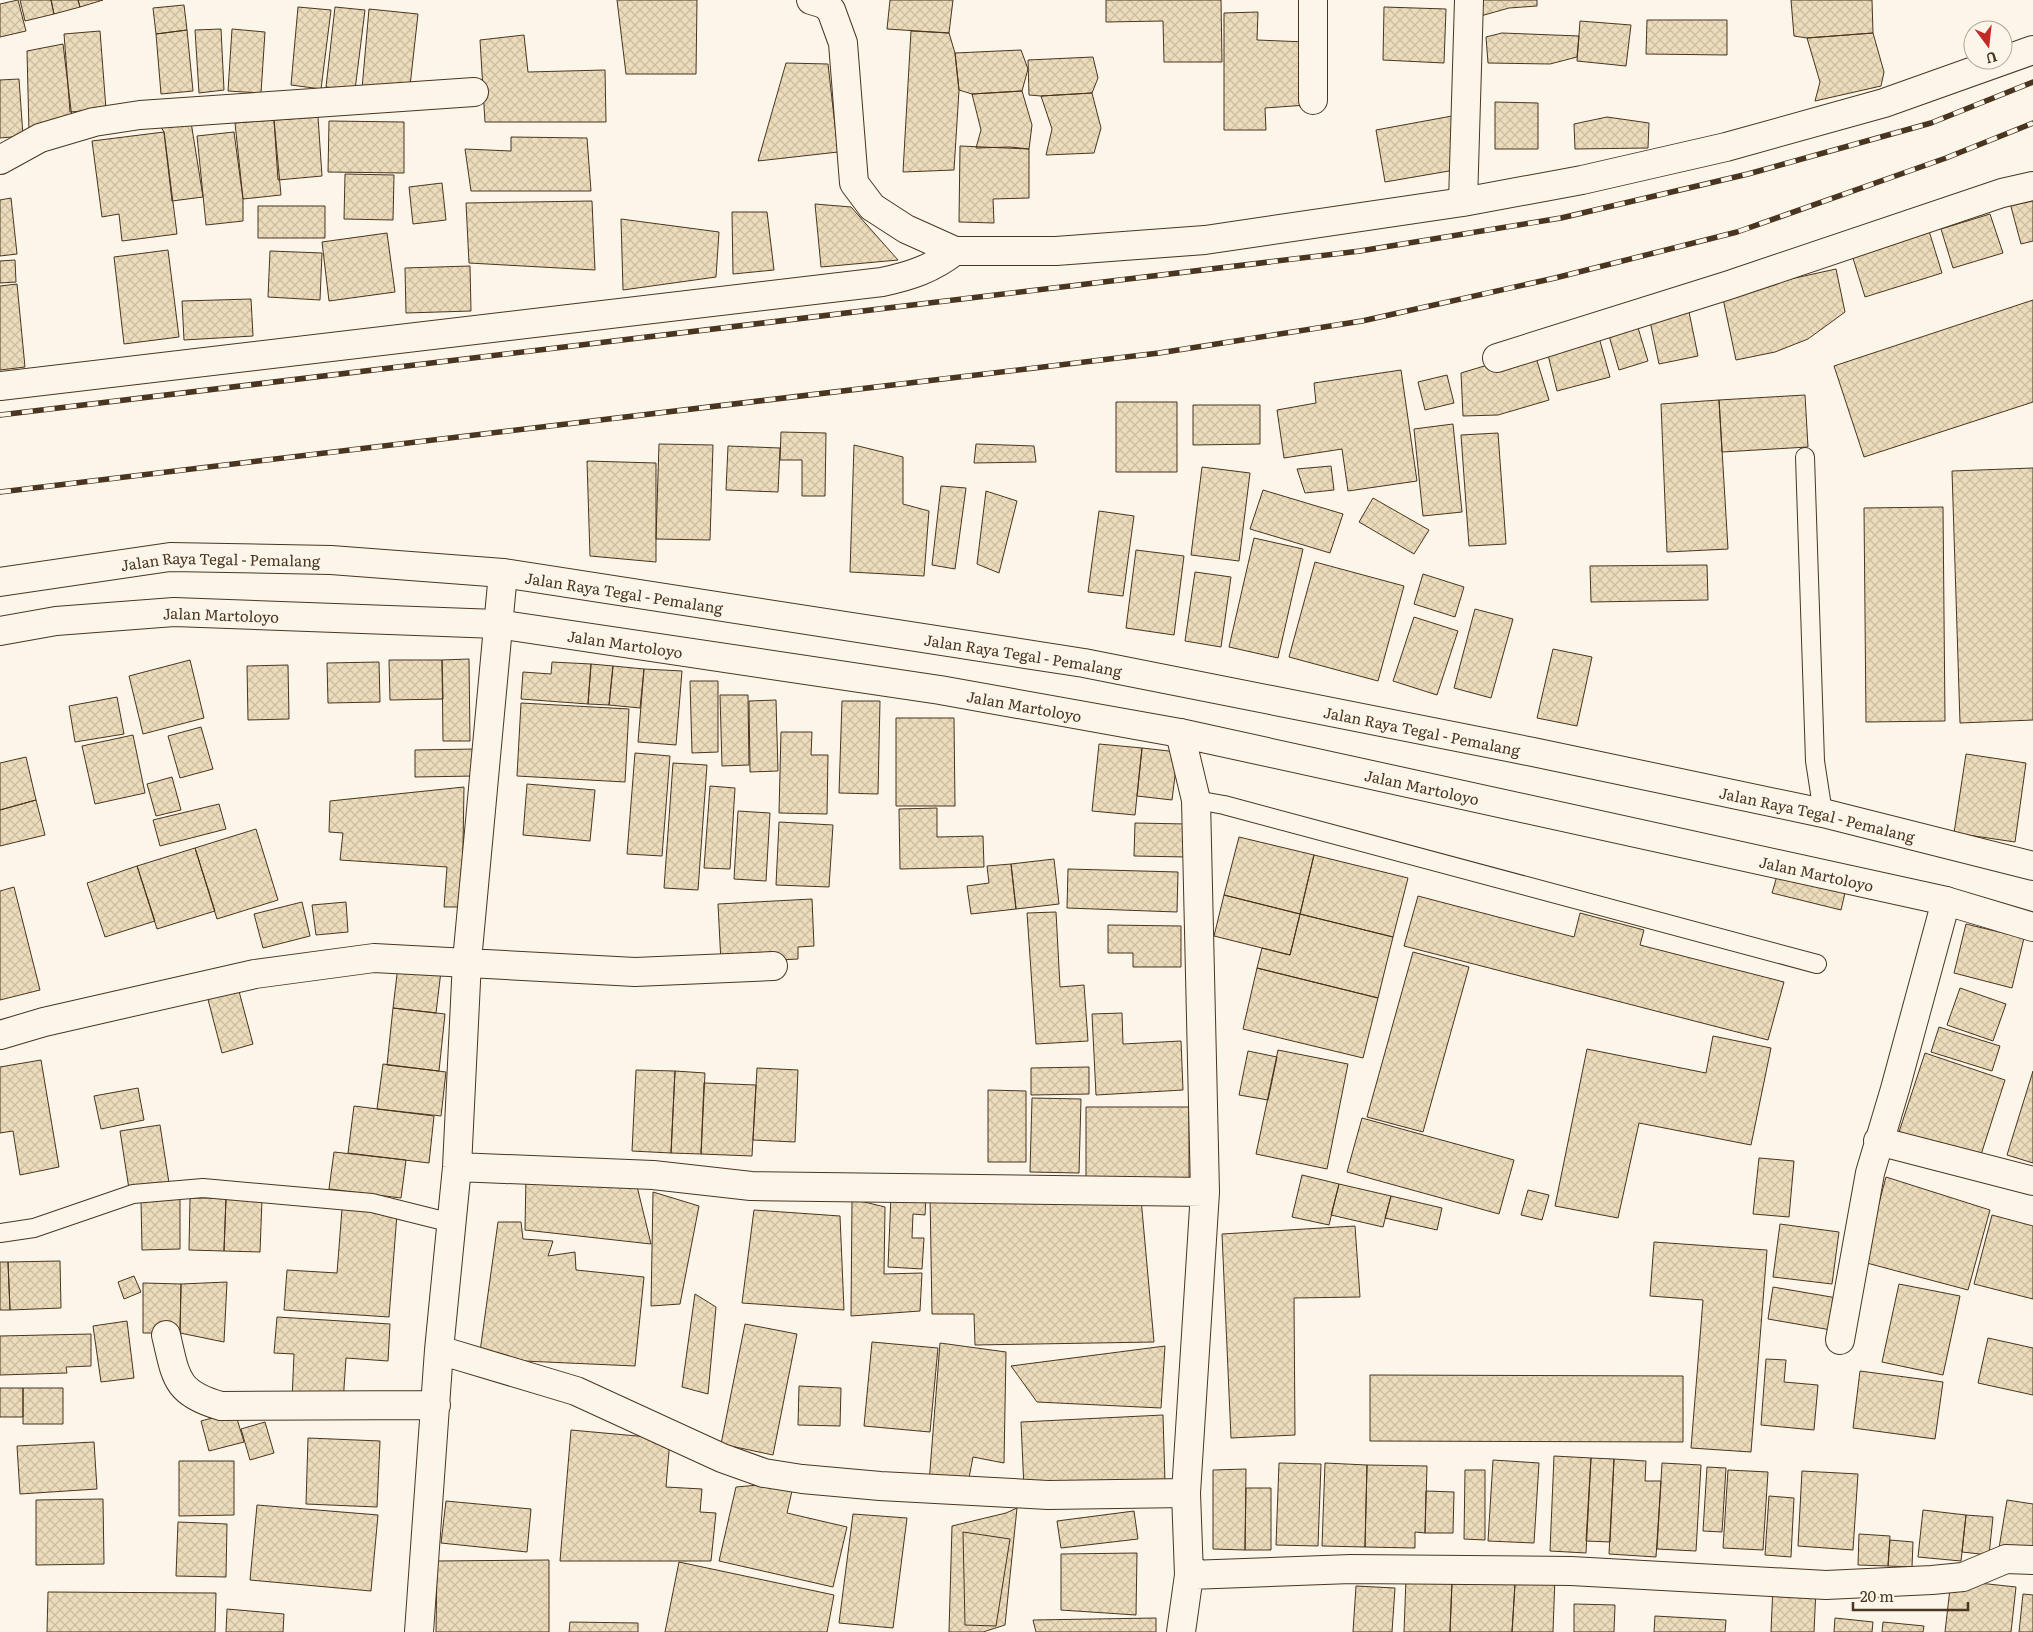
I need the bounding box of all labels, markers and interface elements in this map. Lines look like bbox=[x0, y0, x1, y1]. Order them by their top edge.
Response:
north arrow bbox=[1963, 20, 2013, 70]
text: U bbox=[1984, 47, 2000, 70]
street label: Jalan Raya Tegal - Pemalang bbox=[119, 545, 321, 576]
street label: Jalan Raya Tegal - Pemalang bbox=[523, 565, 726, 619]
street label: Jalan Martoloyo bbox=[162, 600, 280, 627]
street label: Jalan Martoloyo bbox=[566, 623, 685, 663]
street label: Jalan Raya Tegal - Pemalang bbox=[923, 627, 1125, 682]
street label: Jalan Martoloyo bbox=[965, 683, 1084, 727]
street label: Jalan Raya Tegal - Pemalang bbox=[1322, 699, 1523, 761]
street label: Jalan Martoloyo bbox=[1363, 762, 1482, 810]
street label: Jalan Raya Tegal - Pemalang bbox=[1717, 780, 1918, 848]
street label: Jalan Martoloyo bbox=[1757, 849, 1876, 896]
scale bar bbox=[1853, 1580, 1968, 1612]
text: 20 m bbox=[1860, 1584, 1894, 1607]

